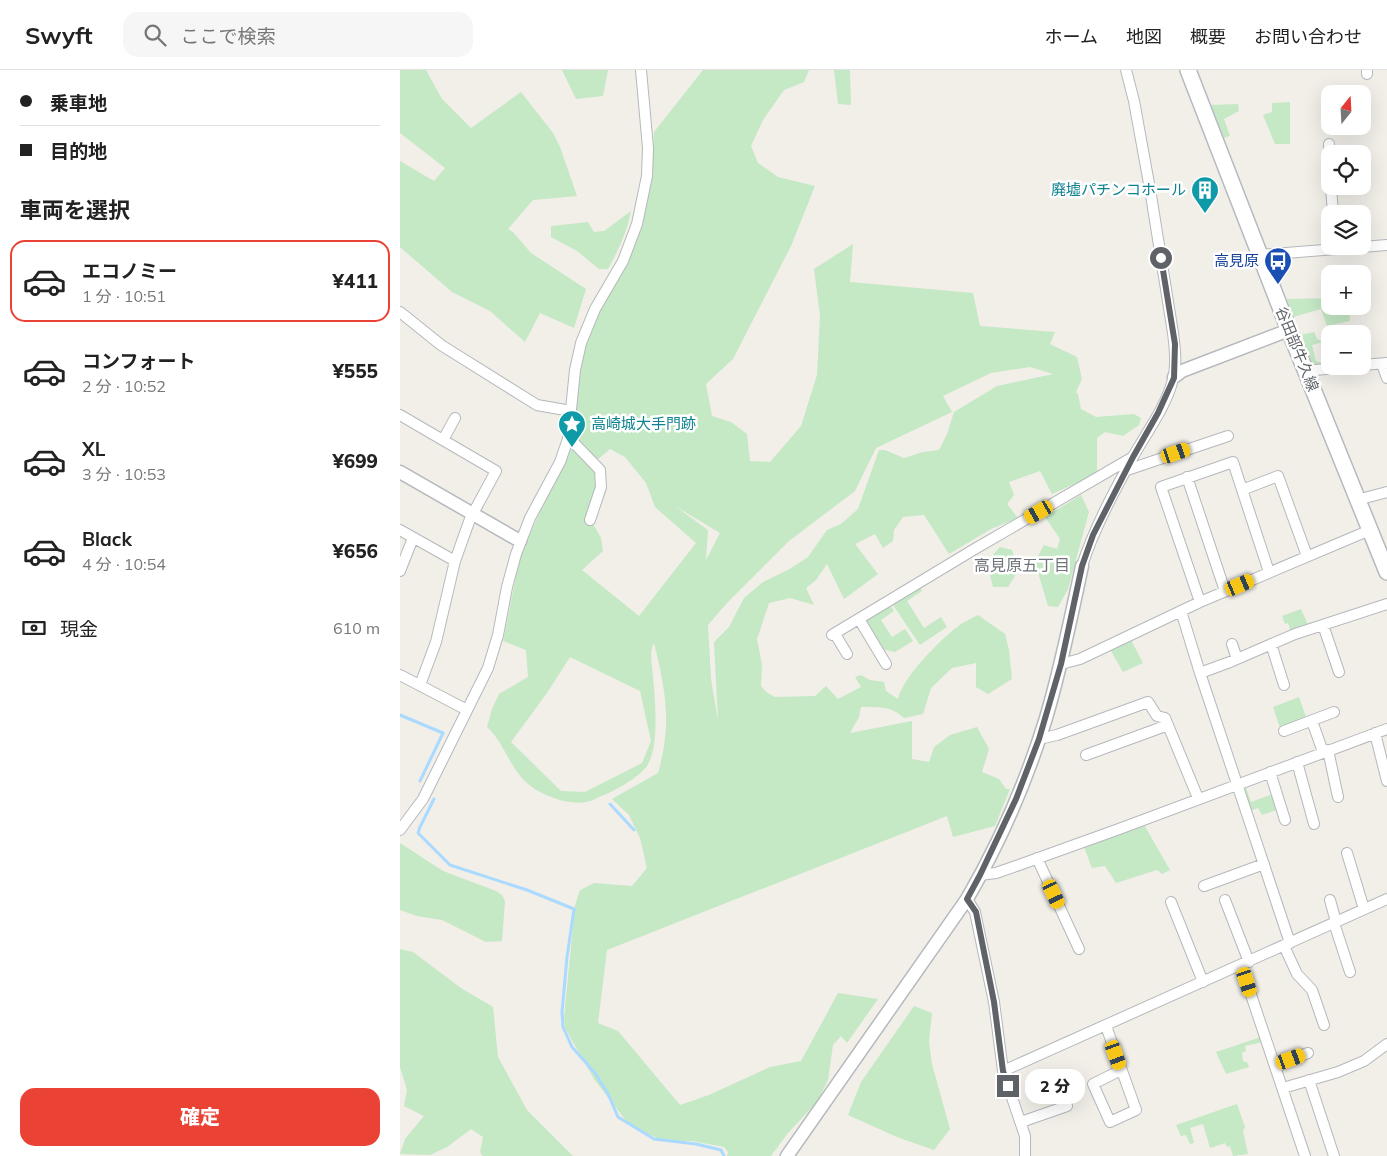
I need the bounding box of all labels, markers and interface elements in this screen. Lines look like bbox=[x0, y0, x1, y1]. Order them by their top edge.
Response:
search box bbox=[123, 12, 473, 57]
text: Swyft bbox=[25, 20, 93, 50]
icon: search bbox=[141, 21, 169, 49]
text: ここで検索 bbox=[181, 24, 276, 48]
text: ホーム bbox=[1045, 25, 1098, 48]
text: 地図 bbox=[1126, 25, 1162, 48]
text: 概要 bbox=[1190, 25, 1226, 48]
text: お問い合わせ bbox=[1254, 25, 1362, 48]
north arrow bbox=[1321, 85, 1371, 135]
map controls bbox=[1321, 85, 1371, 375]
text: 乗車地 bbox=[50, 91, 107, 115]
text: 目的地 bbox=[50, 139, 107, 163]
button: locate bbox=[1321, 145, 1371, 195]
building icon: 廃墟パチンコホール bbox=[1190, 175, 1220, 214]
place label: 廃墟パチンコホール bbox=[1051, 180, 1186, 199]
text: 車両を選択 bbox=[20, 196, 130, 224]
button: layers bbox=[1321, 205, 1371, 255]
bus stop icon: 高見原 bbox=[1263, 246, 1293, 285]
route start bbox=[1150, 247, 1172, 269]
place label: 高見原 bbox=[1214, 251, 1259, 270]
icon: car bbox=[22, 259, 67, 304]
text: エコノミー bbox=[82, 259, 177, 283]
button: + bbox=[1321, 265, 1371, 315]
text: ¥411 bbox=[332, 269, 378, 293]
text: 1 分 · 10:51 bbox=[82, 286, 166, 306]
street label: 谷田部牛久線 bbox=[1272, 304, 1323, 394]
button: − bbox=[1321, 325, 1371, 375]
icon: car bbox=[22, 349, 67, 394]
text: コンフォート bbox=[82, 349, 195, 373]
text: ¥555 bbox=[332, 359, 378, 383]
text: 2 分 · 10:52 bbox=[82, 376, 166, 396]
place icon: 高崎城大手門跡 bbox=[557, 409, 587, 448]
place label: 高崎城大手門跡 bbox=[591, 414, 696, 433]
text: XL bbox=[82, 437, 105, 461]
icon: car bbox=[22, 439, 67, 484]
car bbox=[1159, 441, 1192, 465]
text: ¥699 bbox=[332, 449, 378, 473]
text: 3 分 · 10:53 bbox=[82, 464, 166, 484]
car bbox=[1022, 498, 1055, 526]
text: Black bbox=[82, 527, 132, 551]
icon: car bbox=[22, 529, 67, 574]
text: ¥656 bbox=[332, 539, 378, 563]
text: 4 分 · 10:54 bbox=[82, 554, 166, 574]
district label: 高見原五丁目 bbox=[974, 555, 1070, 575]
car bbox=[1223, 572, 1256, 598]
icon: cash bbox=[20, 614, 48, 642]
text: 現金 bbox=[60, 617, 98, 641]
text: 610 m bbox=[333, 618, 380, 638]
car bbox=[1040, 877, 1067, 911]
car bbox=[1235, 965, 1258, 999]
car bbox=[1103, 1038, 1128, 1072]
car bbox=[1274, 1047, 1307, 1071]
callout: 2 分 bbox=[1026, 1068, 1086, 1104]
route end bbox=[997, 1075, 1019, 1097]
text: 2 分 bbox=[1040, 1076, 1070, 1096]
button: 確定 bbox=[20, 1088, 380, 1146]

